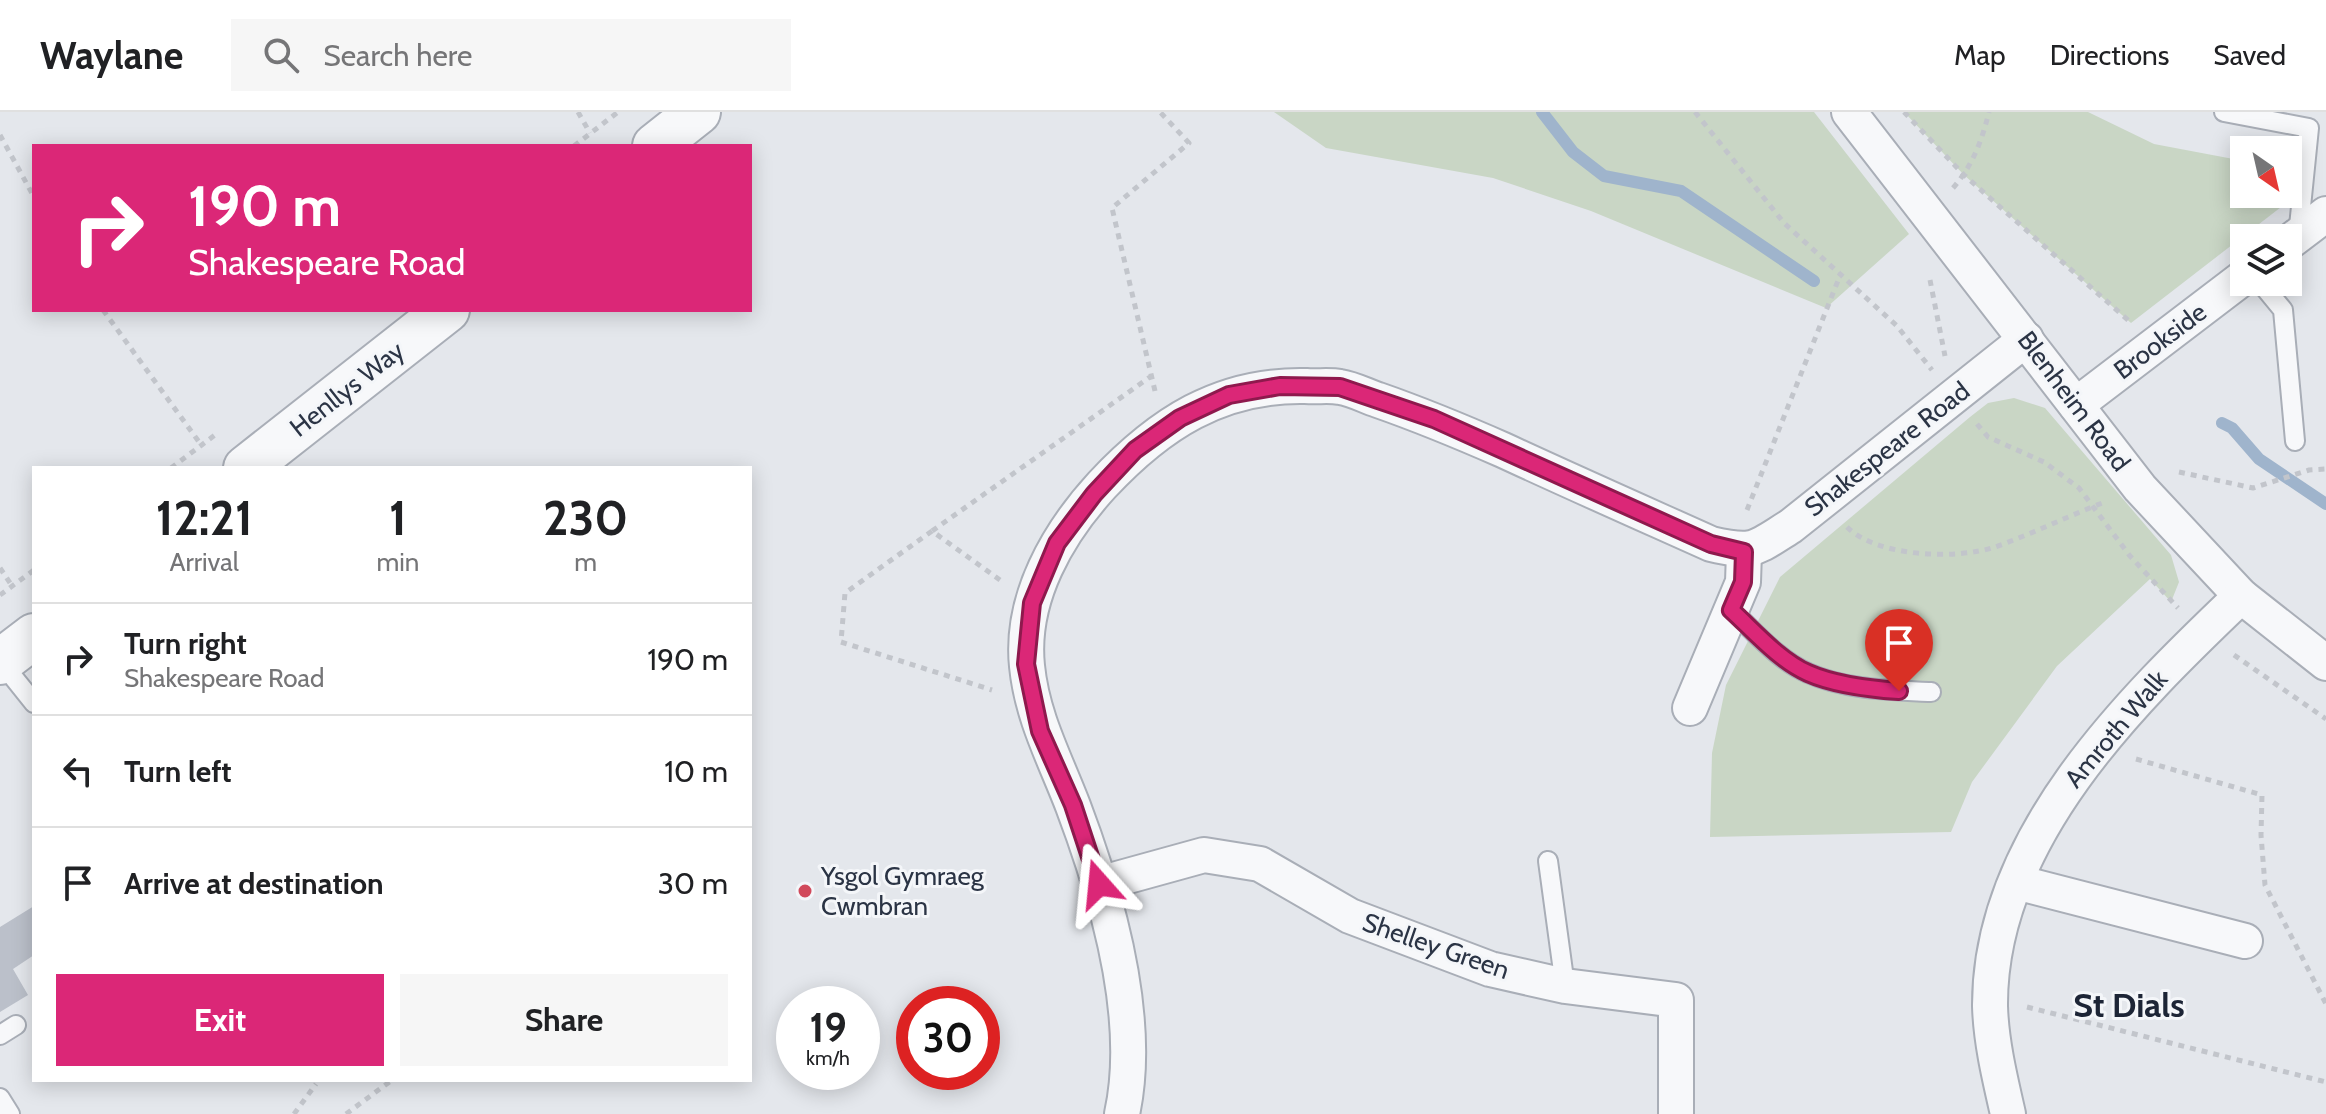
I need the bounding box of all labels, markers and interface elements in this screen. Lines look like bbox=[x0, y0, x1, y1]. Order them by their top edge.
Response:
search box bbox=[231, 19, 791, 91]
text: Waylane bbox=[40, 32, 183, 79]
icon: search bbox=[259, 33, 303, 77]
text: Search here bbox=[323, 37, 472, 74]
text: Map bbox=[1954, 38, 2006, 72]
text: Directions bbox=[2050, 38, 2169, 72]
text: Saved bbox=[2213, 38, 2286, 72]
north arrow bbox=[2230, 136, 2302, 208]
map controls bbox=[2230, 136, 2302, 296]
text: 190 m bbox=[188, 172, 341, 240]
icon: right bbox=[56, 176, 160, 280]
button: layers bbox=[2230, 224, 2302, 296]
text: Shakespeare Road bbox=[188, 240, 466, 284]
street label: Brookside bbox=[2107, 296, 2213, 386]
street label: Blenheim Road bbox=[2011, 325, 2137, 477]
street label: Henllys Way bbox=[283, 334, 411, 444]
street label: Shakespeare Road bbox=[1798, 375, 1976, 523]
text: 12:21 bbox=[156, 489, 253, 547]
text: 1 bbox=[389, 489, 407, 547]
text: 230 bbox=[543, 489, 628, 547]
text: Arrival bbox=[170, 546, 239, 578]
text: min bbox=[376, 546, 419, 578]
text: m bbox=[574, 546, 597, 578]
pin bbox=[1865, 609, 1933, 691]
icon: arrive bbox=[1877, 621, 1921, 665]
text: Turn right bbox=[124, 625, 247, 662]
icon: right bbox=[56, 637, 100, 681]
text: 190 m bbox=[647, 641, 728, 678]
text: Shakespeare Road bbox=[124, 662, 324, 694]
street label: Amroth Walk bbox=[2058, 664, 2175, 794]
icon: left bbox=[56, 749, 100, 793]
text: Turn left bbox=[124, 753, 232, 790]
text: 10 m bbox=[664, 753, 728, 790]
position arrow bbox=[1057, 842, 1141, 926]
place label: Ysgol Gymraeg Cwmbran bbox=[820, 860, 985, 922]
icon: arrive bbox=[56, 861, 100, 905]
text: Arrive at destination bbox=[124, 865, 384, 902]
text: 30 m bbox=[658, 865, 728, 902]
marker: Ysgol Gymraeg Cwmbran bbox=[796, 882, 814, 900]
street label: Shelley Green bbox=[1358, 906, 1514, 986]
button: Exit bbox=[56, 974, 384, 1066]
button: Share bbox=[400, 974, 728, 1066]
district label: St Dials bbox=[2073, 984, 2185, 1026]
speed limit sign: 30 bbox=[896, 986, 1000, 1090]
text: 19 bbox=[809, 1003, 847, 1052]
text: km/h bbox=[806, 1046, 850, 1070]

